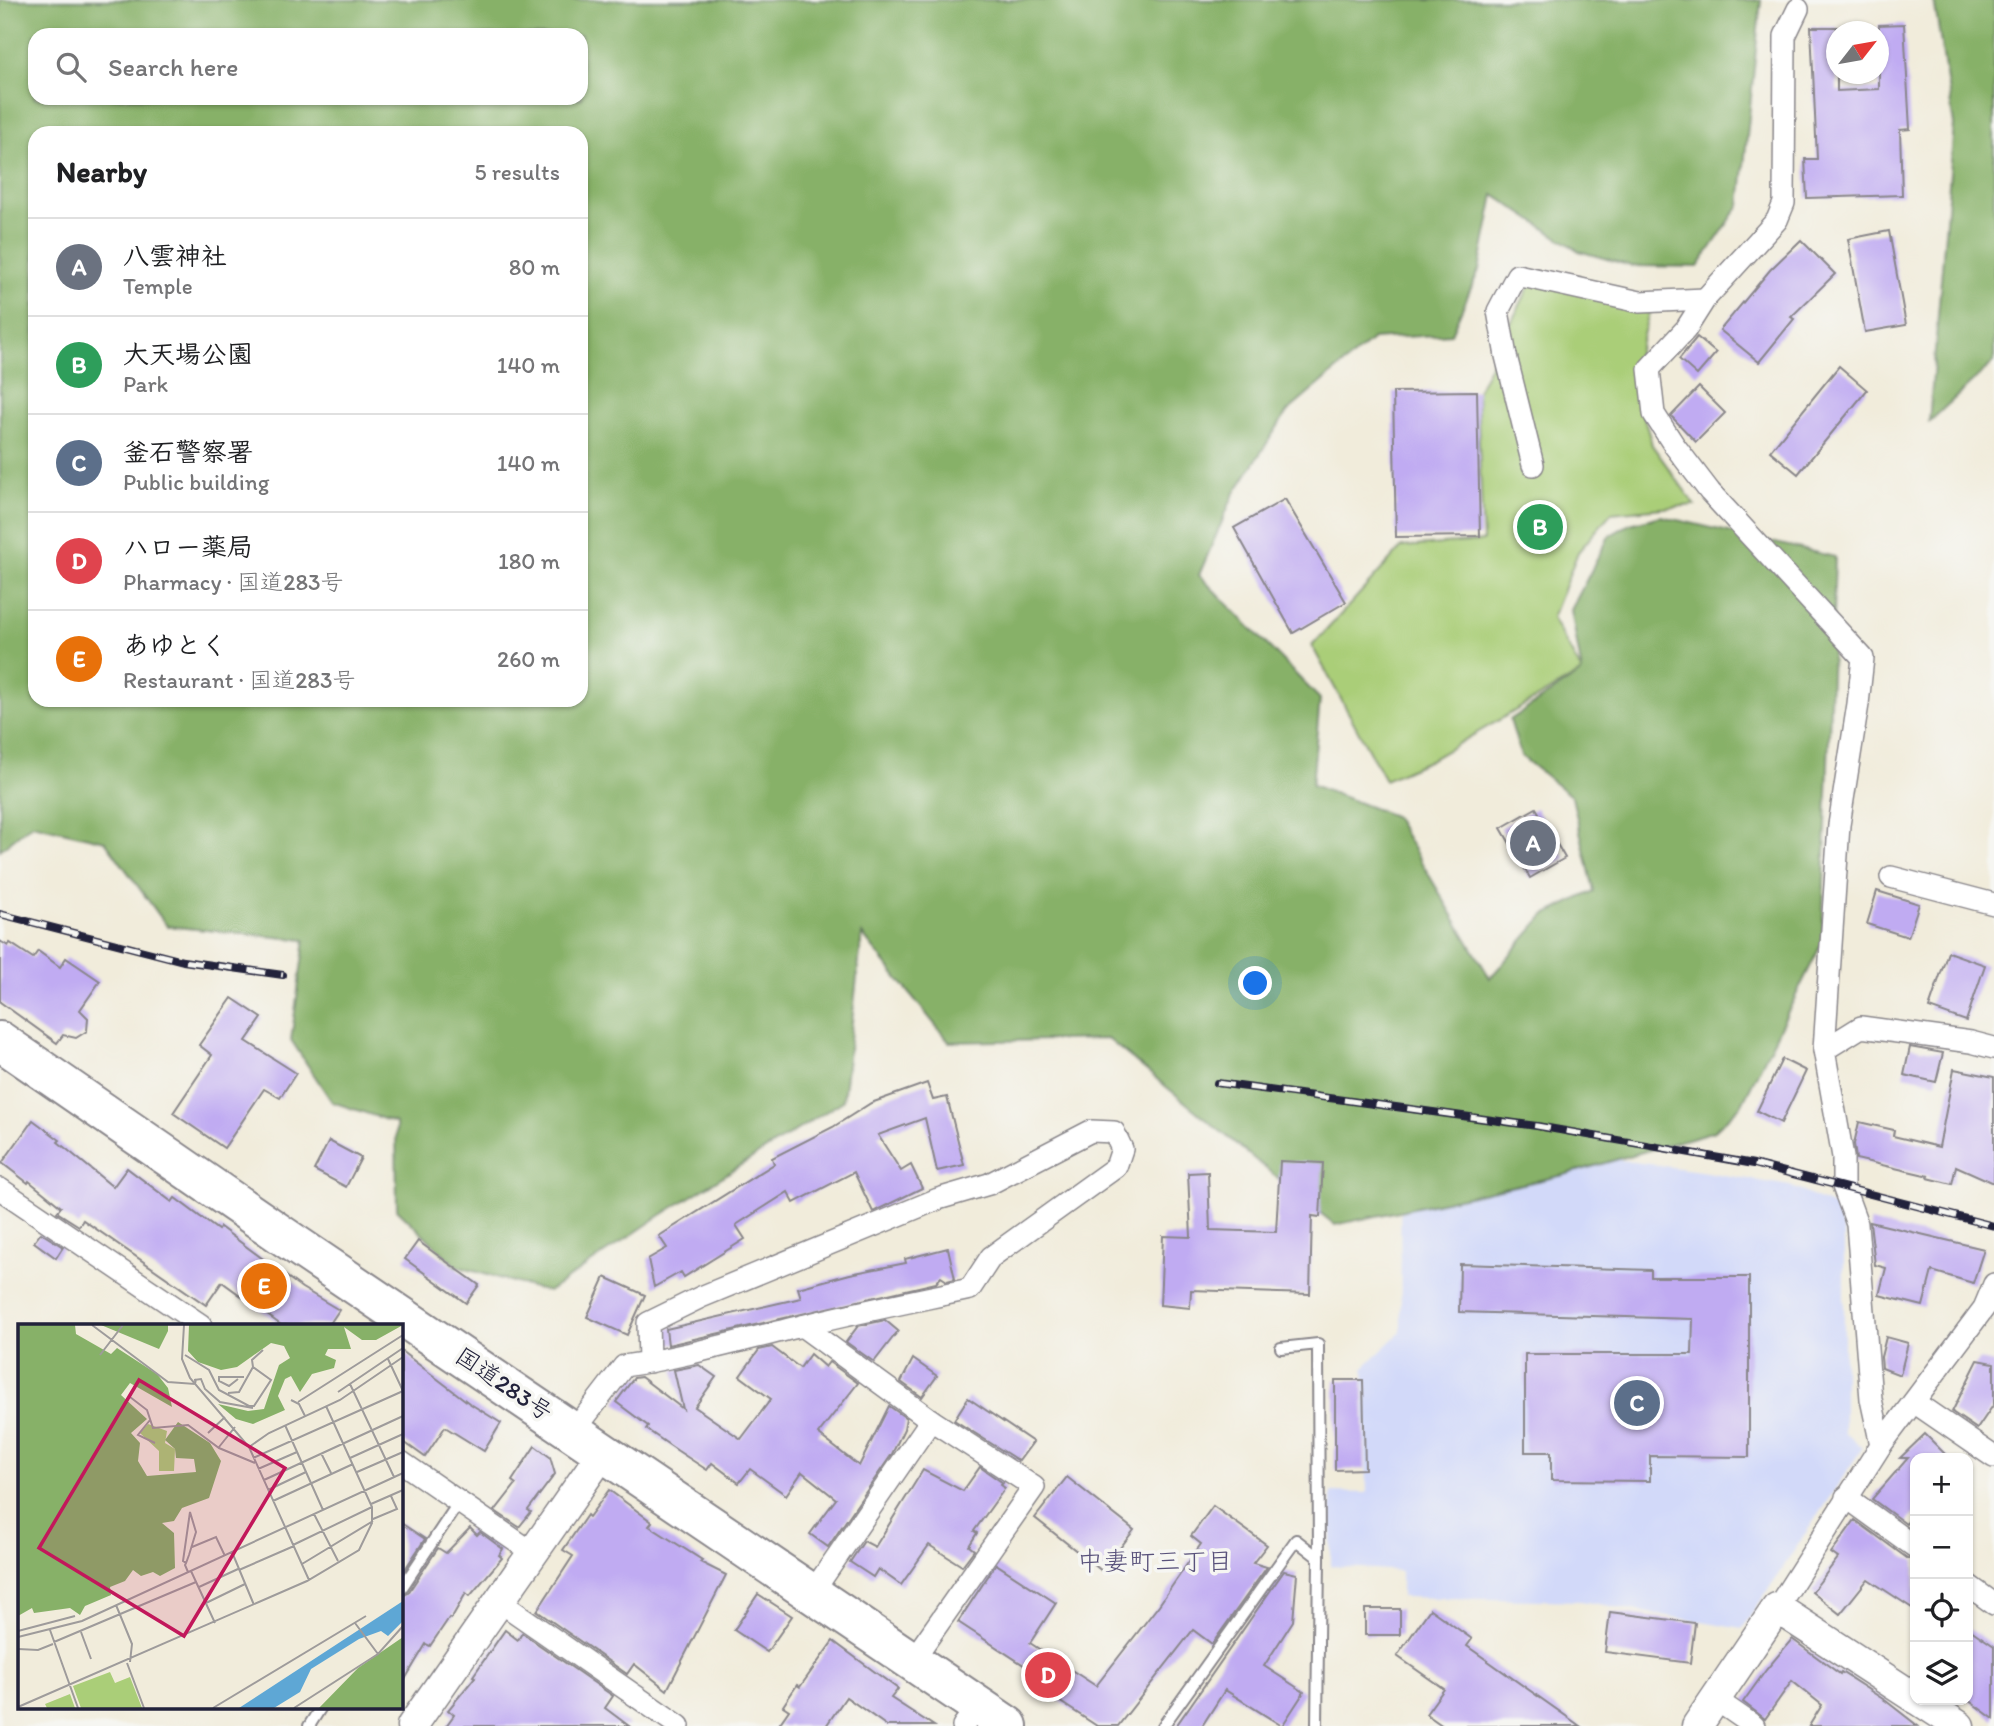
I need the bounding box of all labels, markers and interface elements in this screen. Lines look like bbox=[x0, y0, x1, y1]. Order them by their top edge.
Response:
north arrow bbox=[1826, 21, 1889, 84]
search box bbox=[28, 28, 588, 105]
icon: search bbox=[52, 48, 90, 86]
text: Search here bbox=[108, 51, 238, 83]
text: Nearby bbox=[56, 153, 147, 190]
text: 5 results bbox=[474, 158, 560, 186]
text: 八雲神社 bbox=[123, 240, 227, 272]
text: A bbox=[72, 253, 86, 281]
text: 80 m bbox=[509, 253, 560, 281]
text: Temple bbox=[123, 272, 193, 300]
text: 大天場公園 bbox=[123, 338, 253, 370]
text: B bbox=[72, 351, 86, 379]
text: 140 m bbox=[497, 351, 560, 379]
text: Park bbox=[123, 370, 168, 398]
text: 釜石警察署 bbox=[123, 436, 253, 468]
text: C bbox=[72, 449, 86, 477]
text: 140 m bbox=[497, 449, 560, 477]
text: Public building bbox=[123, 468, 269, 496]
pin: B bbox=[1517, 501, 1563, 553]
text: ハロー薬局 bbox=[123, 531, 253, 563]
text: D bbox=[71, 547, 87, 575]
text: 180 m bbox=[498, 547, 560, 575]
text: Pharmacy · 国道283号 bbox=[123, 568, 344, 596]
text: あゆとく bbox=[123, 629, 227, 661]
text: E bbox=[73, 645, 85, 673]
text: 260 m bbox=[497, 645, 560, 673]
text: Restaurant · 国道283号 bbox=[123, 666, 355, 694]
pin: A bbox=[1510, 817, 1556, 869]
your location bbox=[1238, 966, 1272, 1000]
pin: E bbox=[241, 1260, 287, 1312]
inset map bbox=[18, 1324, 402, 1708]
street label: 国道283号 bbox=[450, 1341, 558, 1427]
pin: C bbox=[1614, 1377, 1660, 1429]
map controls bbox=[1910, 1453, 1973, 1705]
button: + bbox=[1910, 1453, 1973, 1516]
button: − bbox=[1910, 1516, 1973, 1579]
district label: 中妻町三丁目 bbox=[1077, 1545, 1233, 1577]
button: locate bbox=[1910, 1579, 1973, 1642]
button: layers bbox=[1910, 1642, 1973, 1705]
pin: D bbox=[1025, 1649, 1071, 1701]

